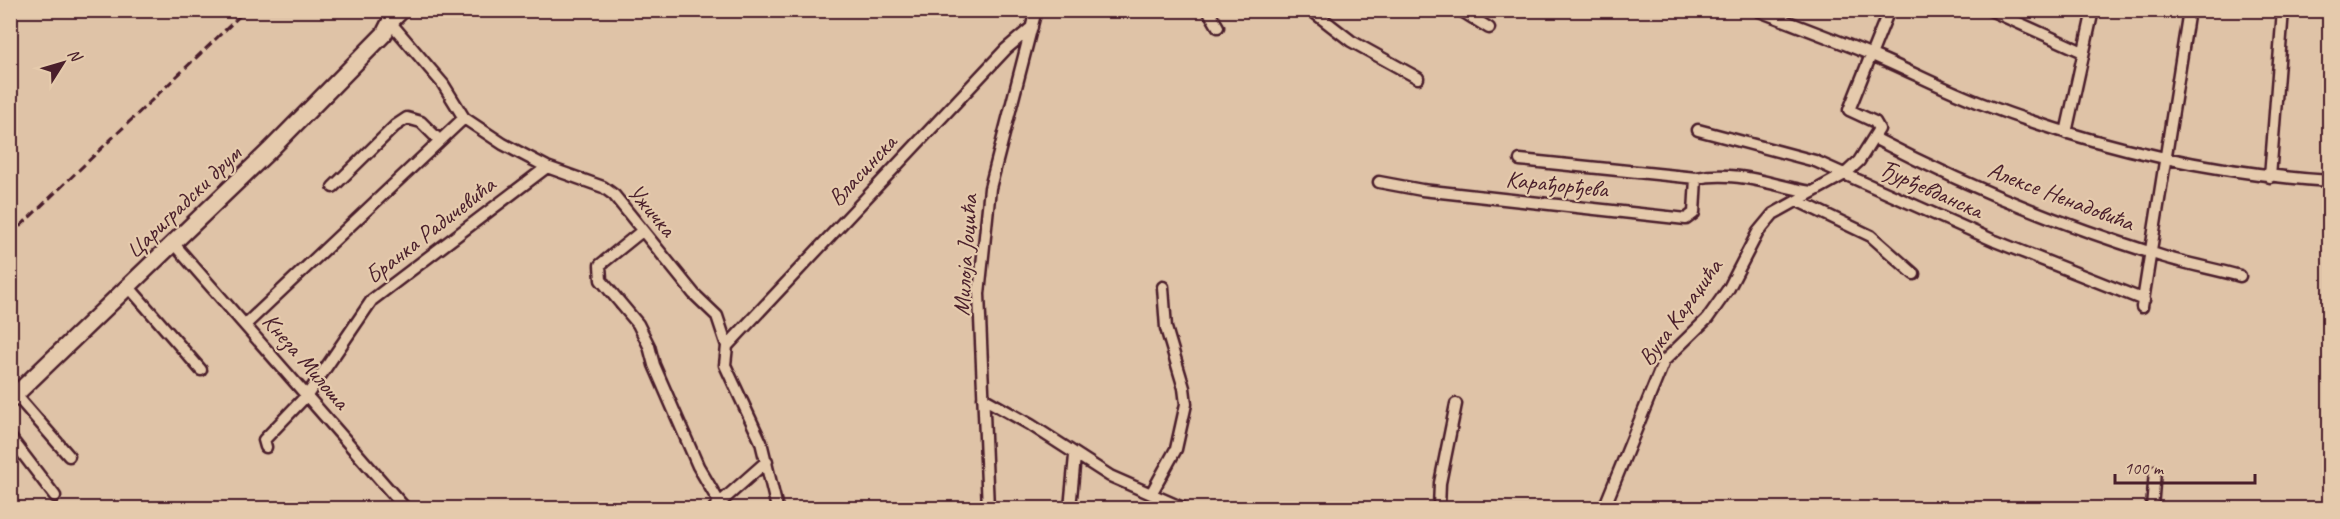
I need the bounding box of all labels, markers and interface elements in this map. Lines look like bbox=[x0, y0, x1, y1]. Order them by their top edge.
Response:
north arrow bbox=[33, 33, 93, 93]
text: N bbox=[63, 45, 87, 67]
street label: Власинска bbox=[821, 126, 904, 212]
street label: Цариградски друм bbox=[119, 138, 248, 265]
street label: Ђурђевданска bbox=[1874, 153, 1990, 226]
street label: Алексе Ненадовића bbox=[1984, 154, 2140, 238]
street label: Карађорђева bbox=[1505, 164, 1611, 204]
street label: Бранка Радичевића bbox=[359, 169, 502, 290]
street label: Ужичка bbox=[621, 177, 684, 244]
street label: Милоја Јоцића bbox=[946, 192, 984, 317]
street label: Вука Караџића bbox=[1631, 251, 1730, 371]
street label: Кнеза Милоша bbox=[256, 307, 357, 416]
scale bar bbox=[2115, 447, 2254, 485]
text: 100 m bbox=[2124, 457, 2165, 479]

